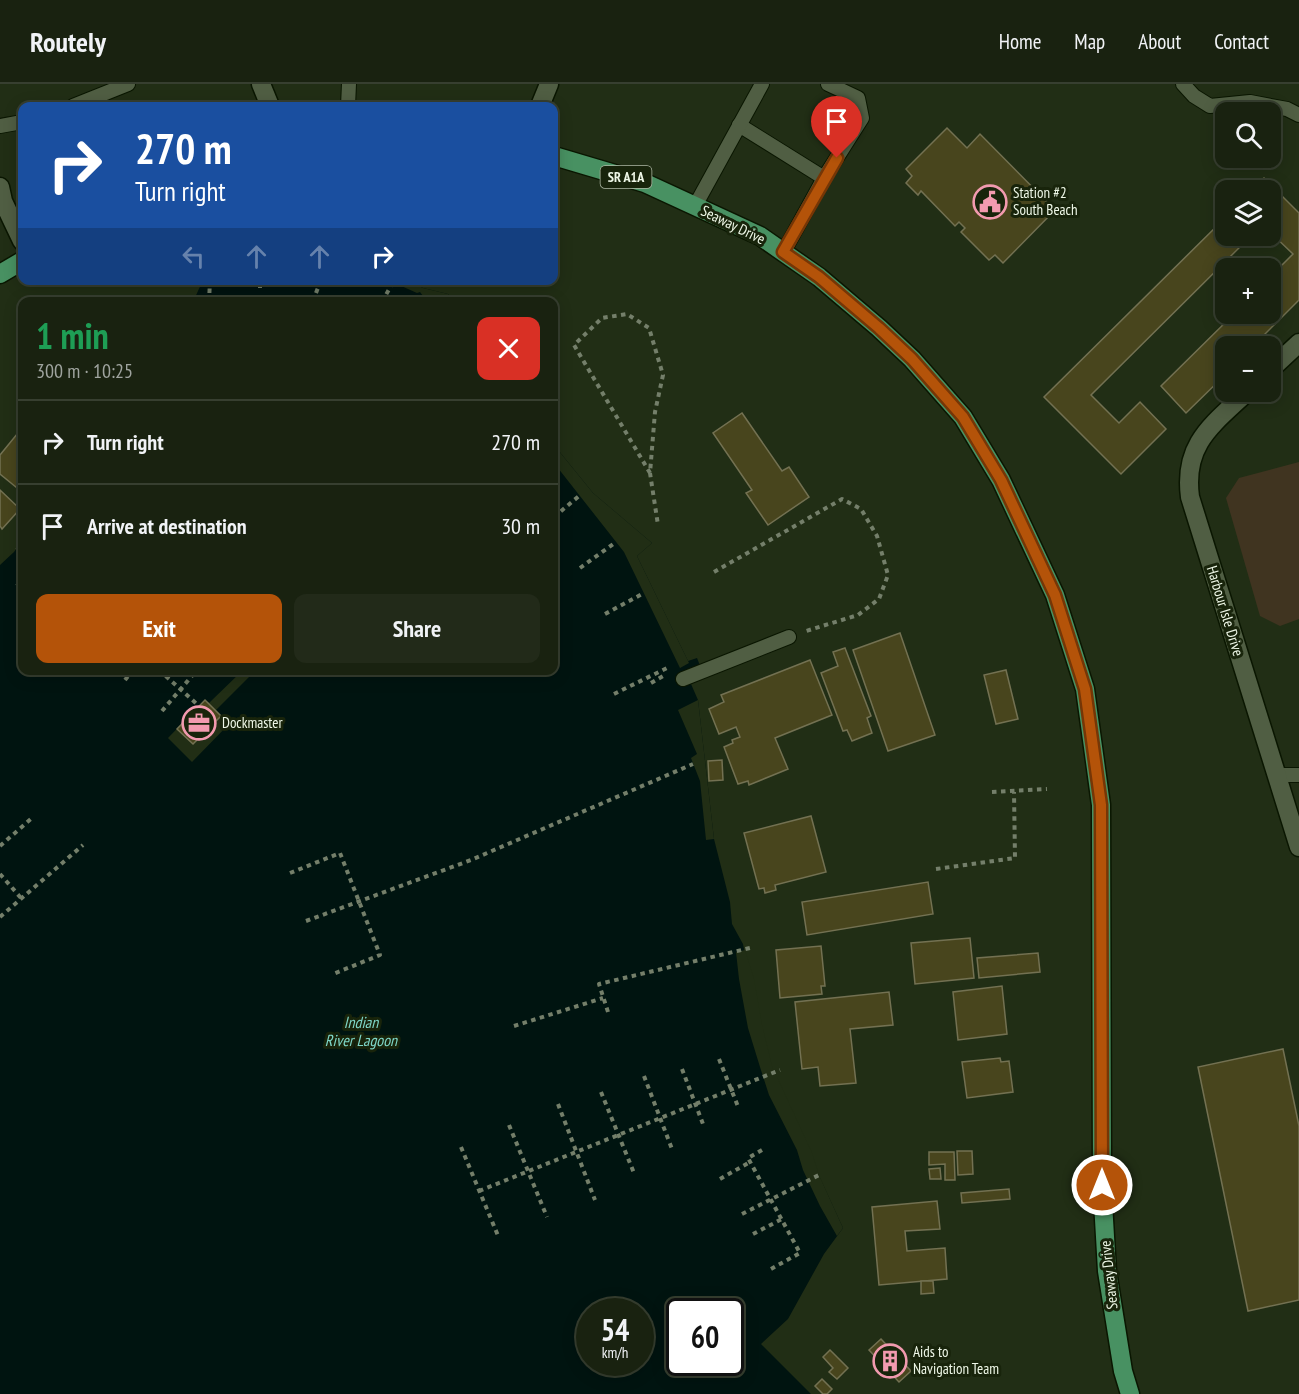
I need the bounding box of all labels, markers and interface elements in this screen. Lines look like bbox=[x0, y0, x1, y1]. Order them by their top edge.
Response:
text: Routely bbox=[30, 23, 106, 60]
text: Home bbox=[999, 28, 1041, 55]
text: Map bbox=[1074, 28, 1105, 55]
text: About bbox=[1138, 28, 1181, 55]
text: Contact bbox=[1214, 28, 1269, 55]
pin bbox=[811, 96, 862, 158]
map controls bbox=[1215, 102, 1281, 402]
button: search bbox=[1215, 102, 1281, 168]
icon: arrive bbox=[820, 105, 853, 138]
text: 270 m bbox=[135, 121, 232, 176]
icon: right bbox=[36, 126, 114, 204]
road number: SR A1A bbox=[600, 166, 652, 188]
text: Turn right bbox=[135, 174, 226, 208]
button: layers bbox=[1215, 180, 1281, 246]
place label: Station #2 South Beach bbox=[1013, 183, 1078, 219]
public building icon: Station #2 South Beach bbox=[972, 184, 1008, 220]
street label: Seaway Drive bbox=[698, 201, 768, 248]
icon: left bbox=[177, 240, 210, 273]
icon: ahead bbox=[240, 240, 273, 273]
icon: ahead bbox=[303, 240, 336, 273]
icon: right bbox=[366, 240, 399, 273]
button: + bbox=[1215, 258, 1281, 324]
text: 1 min bbox=[36, 312, 109, 359]
button: close bbox=[477, 317, 540, 380]
button: − bbox=[1215, 336, 1281, 402]
text: 300 m · 10:25 bbox=[36, 358, 133, 384]
icon: right bbox=[36, 426, 69, 459]
text: Turn right bbox=[87, 428, 164, 456]
text: 270 m bbox=[491, 428, 540, 456]
icon: arrive bbox=[36, 510, 69, 543]
text: Arrive at destination bbox=[87, 512, 247, 540]
text: 30 m bbox=[501, 512, 540, 540]
street label: Harbour Isle Drive bbox=[1203, 563, 1248, 658]
button: Exit bbox=[36, 594, 282, 663]
button: Share bbox=[294, 594, 540, 663]
office icon: Dockmaster bbox=[181, 705, 217, 741]
place label: Dockmaster bbox=[222, 713, 284, 732]
water label: Indian River Lagoon bbox=[325, 1012, 398, 1050]
position arrow bbox=[1070, 1153, 1134, 1217]
street label: Seaway Drive bbox=[1095, 1240, 1122, 1310]
speed limit sign: 60 bbox=[666, 1298, 744, 1376]
text: 54 bbox=[601, 1310, 629, 1349]
place label: Aids to Navigation Team bbox=[913, 1342, 999, 1378]
text: km/h bbox=[602, 1343, 628, 1362]
building icon: Aids to Navigation Team bbox=[872, 1343, 908, 1379]

